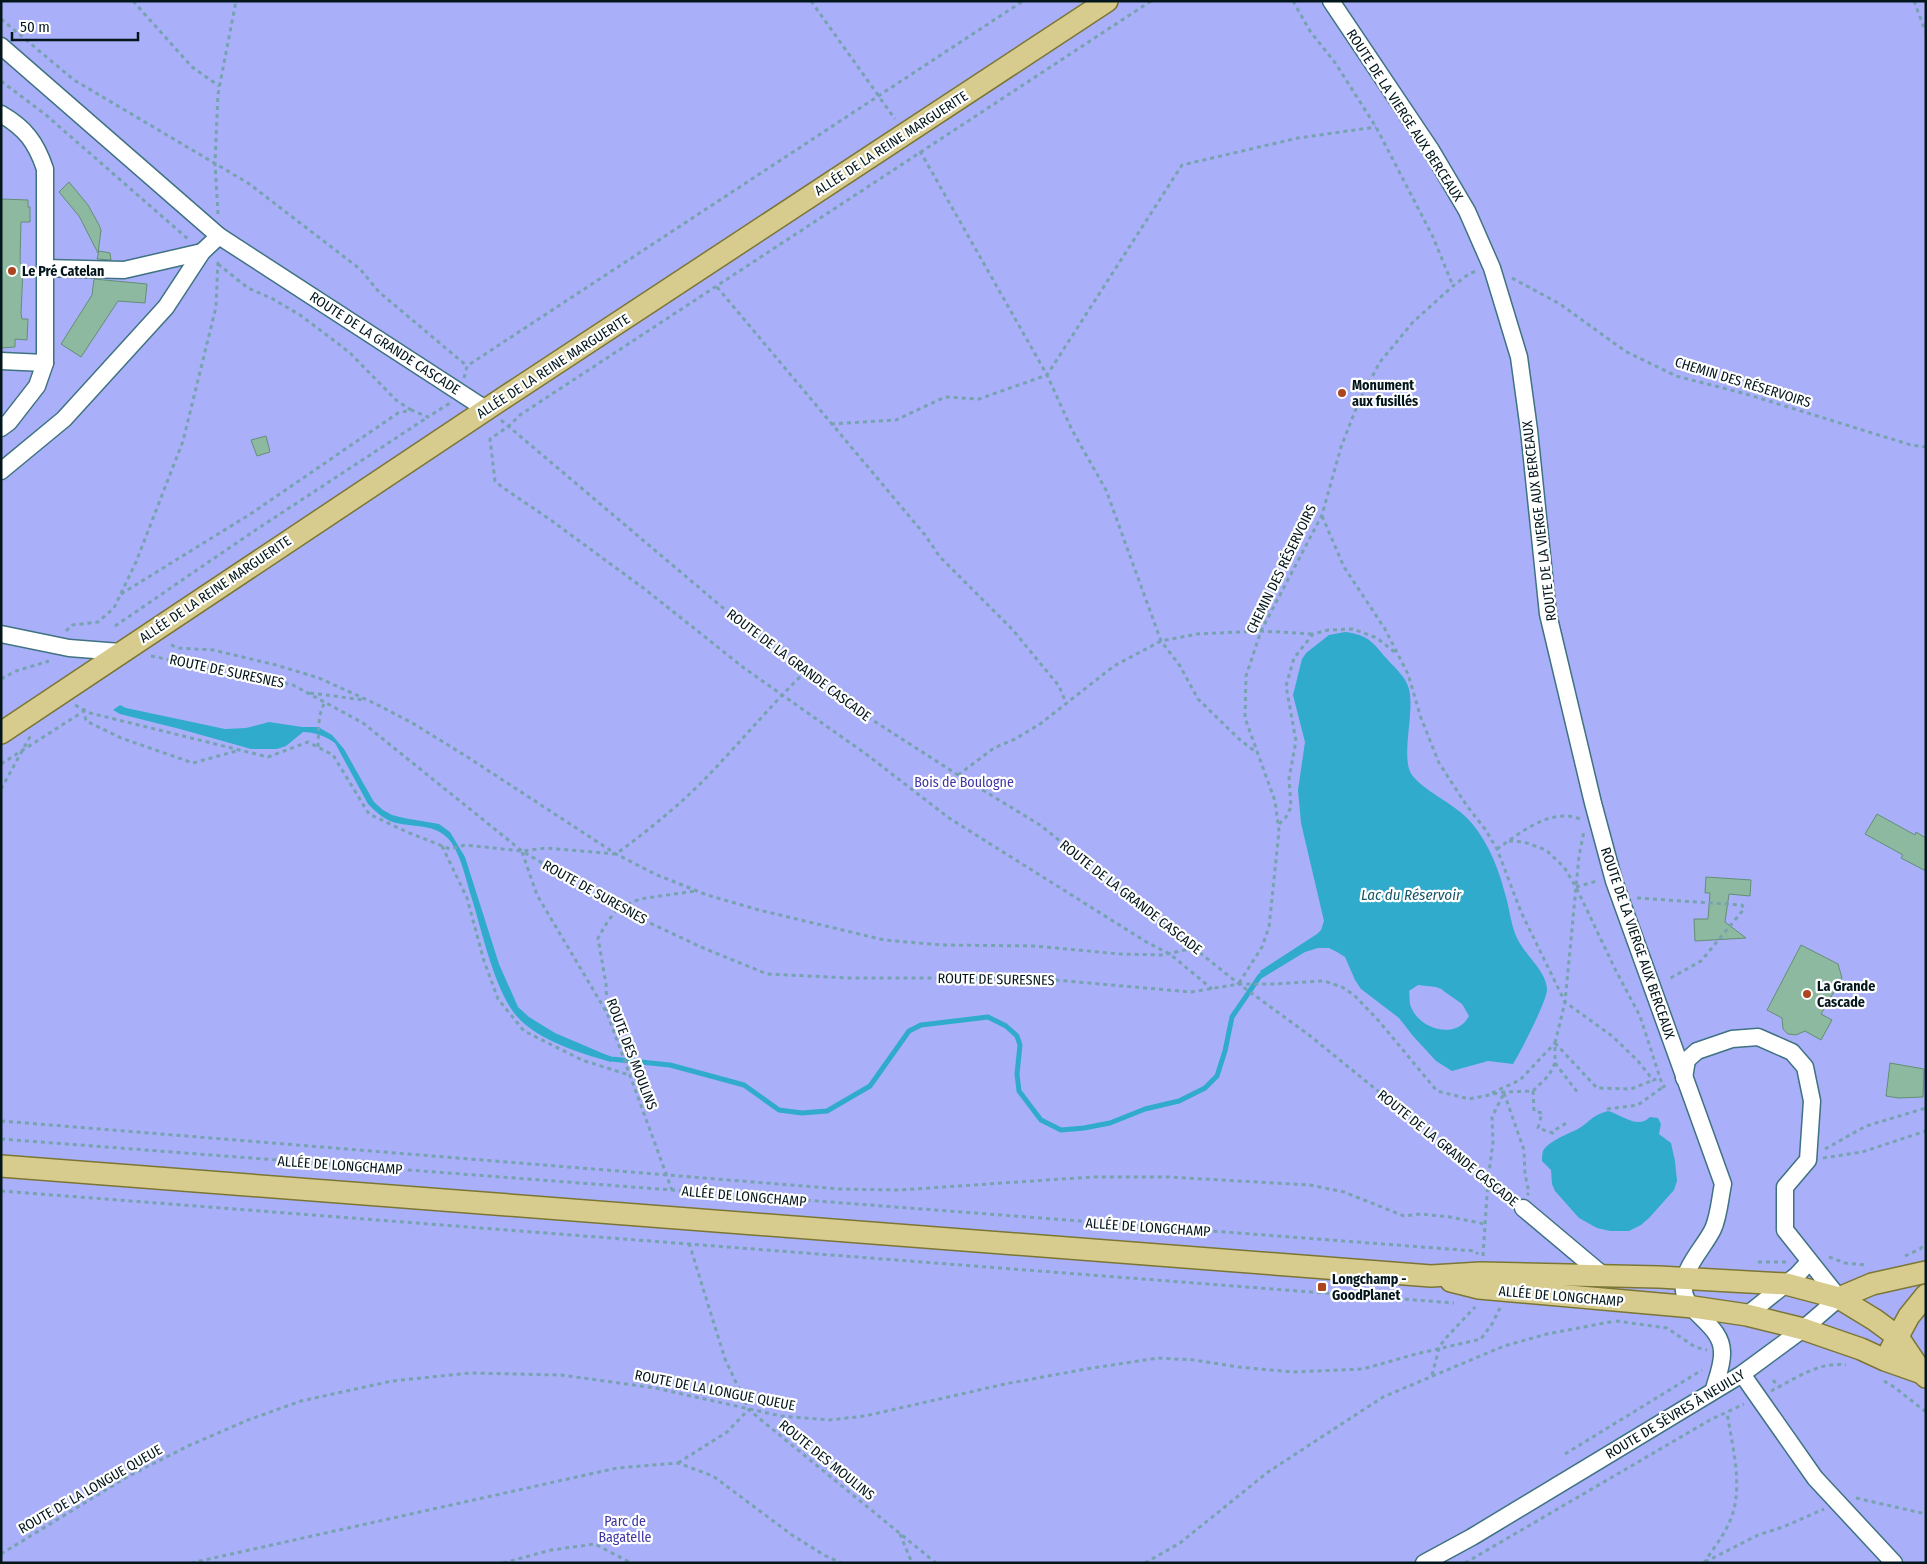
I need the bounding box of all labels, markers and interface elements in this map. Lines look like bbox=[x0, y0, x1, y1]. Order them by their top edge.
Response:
scale bar bbox=[12, 10, 139, 42]
text: 50 m bbox=[20, 18, 50, 36]
street label: ROUTE DE LA VIERGE AUX BERCEAUX bbox=[1343, 26, 1467, 205]
street label: ALLÉE DE LA REINE MARGUERITE bbox=[811, 86, 971, 199]
place label: Le Pré Catelan bbox=[22, 263, 104, 280]
marker: Le Pré Catelan bbox=[6, 265, 18, 277]
street label: ROUTE DE LA GRANDE CASCADE bbox=[306, 288, 463, 399]
street label: ALLÉE DE LA REINE MARGUERITE bbox=[473, 309, 633, 422]
street label: CHEMIN DES RÉSERVOIRS bbox=[1673, 353, 1813, 411]
place label: Monument aux fusillés bbox=[1352, 377, 1418, 410]
marker: Monument aux fusillés bbox=[1336, 387, 1348, 399]
street label: ROUTE DE LA VIERGE AUX BERCEAUX bbox=[1519, 420, 1560, 622]
street label: CHEMIN DES RÉSERVOIRS bbox=[1242, 501, 1320, 637]
street label: ALLÉE DE LA REINE MARGUERITE bbox=[136, 531, 295, 647]
street label: ROUTE DE LA GRANDE CASCADE bbox=[723, 606, 874, 725]
street label: ROUTE DE SURESNES bbox=[168, 651, 286, 692]
park label: Bois de Boulogne bbox=[914, 774, 1014, 791]
street label: ROUTE DE LA GRANDE CASCADE bbox=[1056, 837, 1206, 958]
street label: ROUTE DE LA VIERGE AUX BERCEAUX bbox=[1597, 845, 1678, 1041]
street label: ROUTE DE SURESNES bbox=[540, 857, 650, 928]
water label: Lac du Réservoir bbox=[1361, 886, 1462, 904]
street label: ROUTE DE SURESNES bbox=[937, 970, 1055, 989]
place label: La Grande Cascade bbox=[1817, 978, 1875, 1011]
marker: La Grande Cascade bbox=[1801, 988, 1813, 1000]
street label: ROUTE DES MOULINS bbox=[602, 996, 661, 1112]
street label: ROUTE DE LA GRANDE CASCADE bbox=[1374, 1086, 1522, 1211]
street label: ALLÉE DE LONGCHAMP bbox=[277, 1152, 403, 1178]
street label: ALLÉE DE LONGCHAMP bbox=[681, 1182, 807, 1210]
street label: ALLÉE DE LONGCHAMP bbox=[1085, 1214, 1211, 1240]
place label: Longchamp - GoodPlanet bbox=[1332, 1271, 1407, 1304]
marker: Longchamp - GoodPlanet bbox=[1316, 1281, 1328, 1293]
street label: ALLÉE DE LONGCHAMP bbox=[1498, 1282, 1624, 1310]
street label: ROUTE DE SÈVRES À NEUILLY bbox=[1602, 1365, 1748, 1463]
street label: ROUTE DE LA LONGUE QUEUE bbox=[633, 1367, 797, 1414]
street label: ROUTE DES MOULINS bbox=[776, 1417, 878, 1504]
street label: ROUTE DE LA LONGUE QUEUE bbox=[15, 1441, 165, 1538]
park label: Parc de Bagatelle bbox=[598, 1513, 652, 1546]

